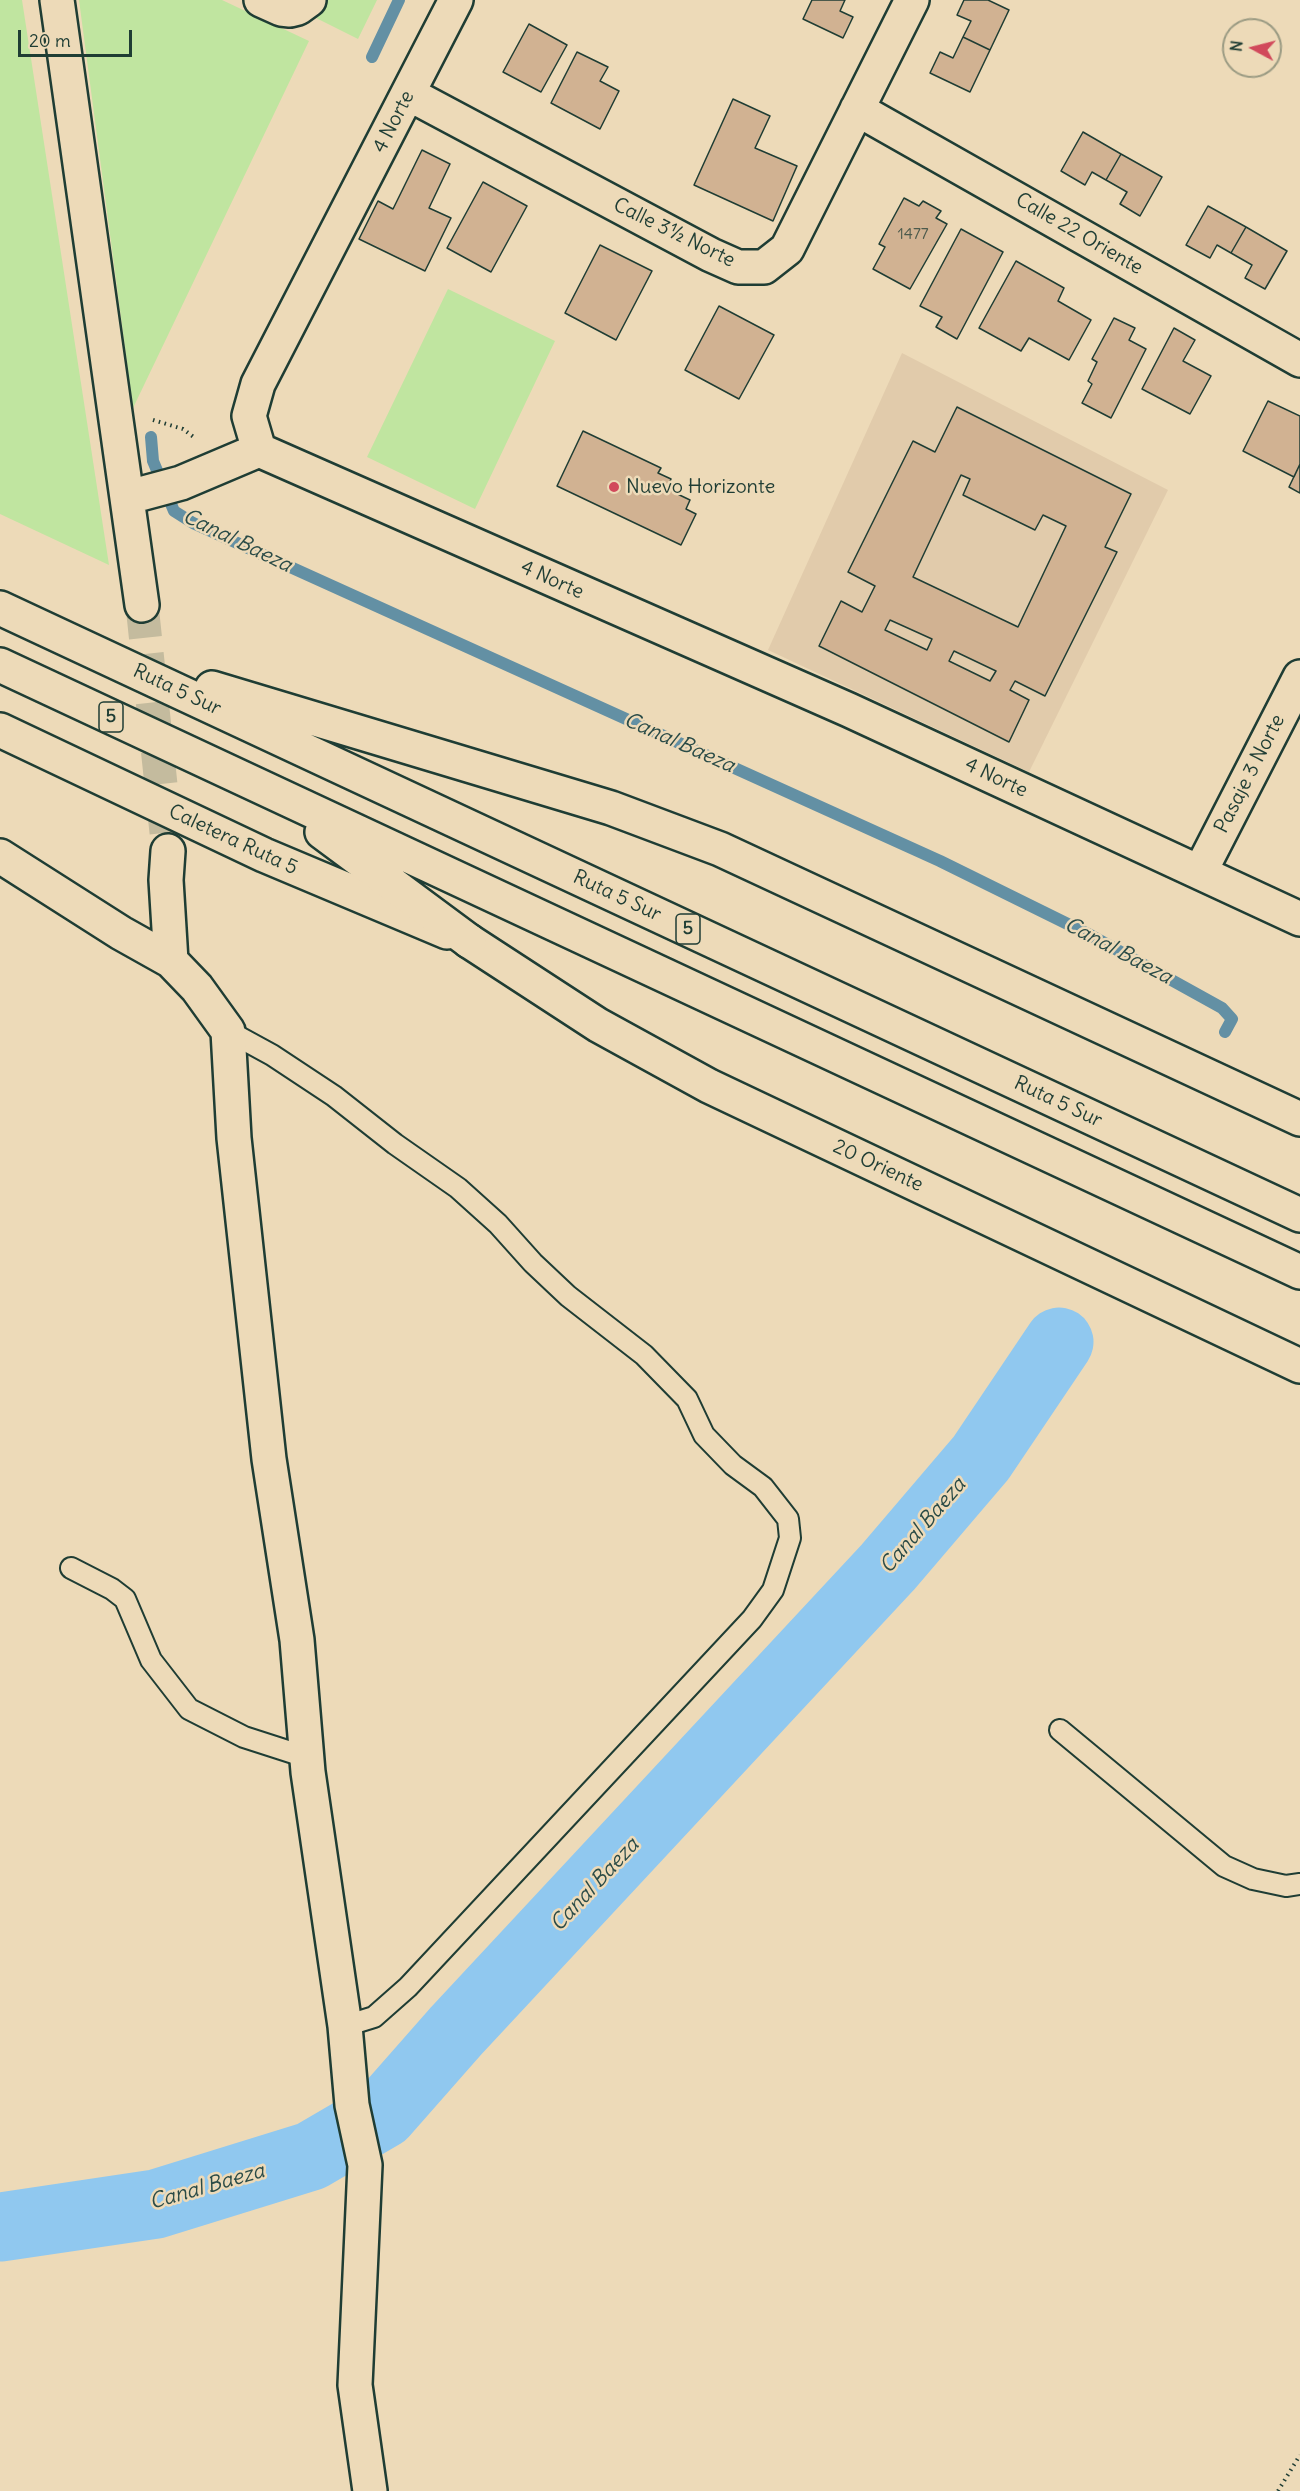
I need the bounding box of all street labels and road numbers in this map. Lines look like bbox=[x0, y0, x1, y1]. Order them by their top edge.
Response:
street label: 4 Norte bbox=[368, 87, 420, 157]
street label: Calle 22 Oriente bbox=[1011, 188, 1147, 280]
street label: Calle 3½ Norte bbox=[609, 193, 739, 273]
street label: 4 Norte bbox=[517, 555, 587, 605]
street label: Ruta 5 Sur bbox=[129, 659, 225, 721]
road number: 5 bbox=[99, 702, 123, 732]
street label: Pasaje 3 Norte bbox=[1210, 711, 1290, 837]
street label: 4 Norte bbox=[961, 753, 1031, 803]
street label: Caletera Ruta 5 bbox=[165, 800, 301, 880]
street label: Ruta 5 Sur bbox=[569, 865, 665, 927]
road number: 5 bbox=[676, 914, 700, 944]
street label: Ruta 5 Sur bbox=[1010, 1071, 1106, 1133]
street label: 20 Oriente bbox=[829, 1135, 927, 1197]

